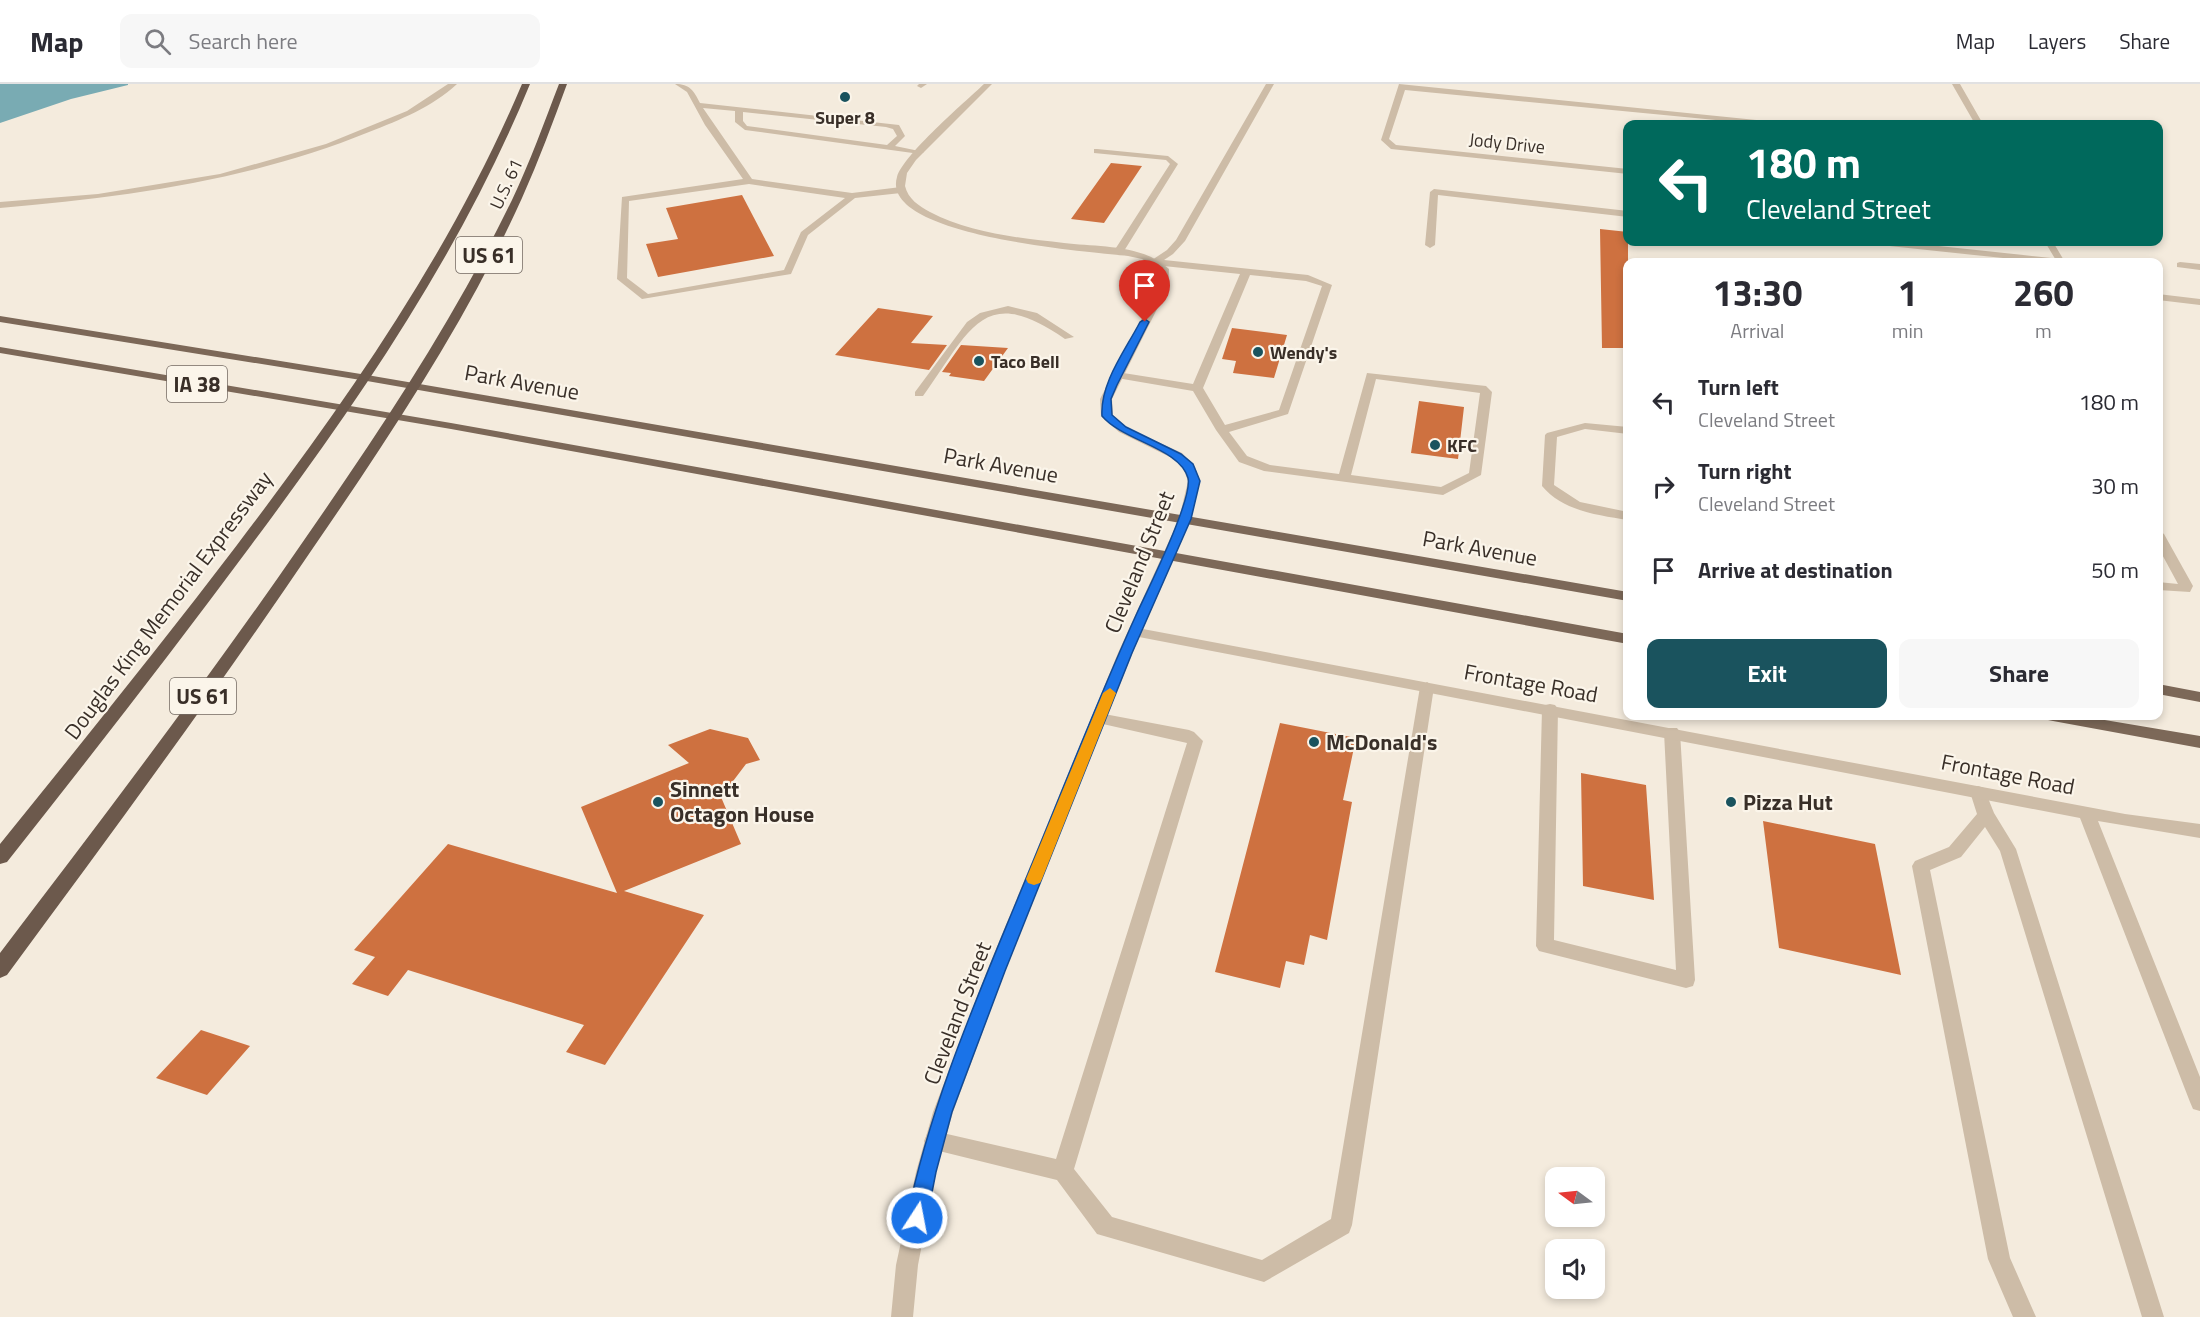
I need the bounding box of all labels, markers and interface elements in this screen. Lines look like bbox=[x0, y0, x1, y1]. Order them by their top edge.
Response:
search box bbox=[120, 14, 540, 68]
text: Map bbox=[30, 20, 84, 63]
text: Search here bbox=[189, 24, 298, 58]
icon: search bbox=[141, 25, 174, 58]
text: Map bbox=[1956, 25, 1995, 57]
text: Layers bbox=[2028, 25, 2086, 57]
text: Share bbox=[2119, 25, 2170, 57]
marker: Super 8 bbox=[838, 90, 852, 104]
place label: Super 8 bbox=[815, 104, 875, 131]
street label: Jody Drive bbox=[1468, 126, 1546, 160]
text: 180 m bbox=[1746, 130, 1861, 194]
icon: left bbox=[1647, 144, 1725, 222]
street label: U.S. 61 bbox=[483, 154, 529, 214]
text: Cleveland Street bbox=[1746, 188, 1931, 229]
road number: US 61 bbox=[456, 237, 522, 273]
pin bbox=[1119, 260, 1170, 322]
text: 13:30 bbox=[1712, 265, 1802, 320]
text: 1 bbox=[1898, 265, 1918, 320]
text: 260 bbox=[2013, 265, 2074, 320]
icon: arrive bbox=[1128, 269, 1161, 302]
text: Arrival bbox=[1730, 315, 1785, 346]
text: min bbox=[1892, 315, 1924, 346]
text: m bbox=[2035, 315, 2052, 346]
place label: Wendy's bbox=[1270, 339, 1337, 366]
marker: Wendy's bbox=[1251, 345, 1265, 359]
place label: Taco Bell bbox=[991, 348, 1060, 375]
marker: Taco Bell bbox=[972, 354, 986, 368]
street label: Park Avenue bbox=[462, 355, 582, 409]
road number: IA 38 bbox=[167, 366, 227, 402]
text: Turn left bbox=[1698, 370, 1779, 404]
text: 180 m bbox=[2079, 385, 2139, 419]
icon: left bbox=[1647, 386, 1680, 419]
text: Cleveland Street bbox=[1698, 404, 1835, 435]
place label: KFC bbox=[1447, 432, 1477, 459]
street label: Park Avenue bbox=[941, 438, 1061, 492]
marker: KFC bbox=[1428, 438, 1442, 452]
text: Turn right bbox=[1698, 454, 1792, 488]
street label: Douglas King Memorial Expressway bbox=[55, 463, 281, 747]
text: 30 m bbox=[2091, 469, 2139, 503]
icon: right bbox=[1647, 470, 1680, 503]
street label: Cleveland Street bbox=[1095, 486, 1183, 638]
text: Cleveland Street bbox=[1698, 488, 1835, 519]
street label: Park Avenue bbox=[1420, 521, 1540, 575]
text: Arrive at destination bbox=[1698, 553, 1893, 587]
text: 50 m bbox=[2091, 553, 2139, 587]
icon: arrive bbox=[1647, 554, 1680, 587]
button: Exit bbox=[1647, 639, 1887, 708]
button: Share bbox=[1899, 639, 2139, 708]
street label: Frontage Road bbox=[1461, 654, 1601, 712]
road number: US 61 bbox=[170, 678, 236, 714]
place label: McDonald's bbox=[1326, 725, 1437, 759]
marker: McDonald's bbox=[1307, 735, 1321, 749]
street label: Frontage Road bbox=[1938, 744, 2078, 804]
place label: Sinnett Octagon House bbox=[670, 772, 814, 831]
place label: Pizza Hut bbox=[1743, 785, 1833, 819]
marker: Sinnett Octagon House bbox=[651, 795, 665, 809]
marker: Pizza Hut bbox=[1724, 795, 1738, 809]
street label: Cleveland Street bbox=[914, 936, 1000, 1089]
north arrow bbox=[1545, 1167, 1605, 1227]
map controls bbox=[1545, 1167, 1605, 1299]
position arrow bbox=[885, 1186, 949, 1250]
button: sound bbox=[1545, 1239, 1605, 1299]

